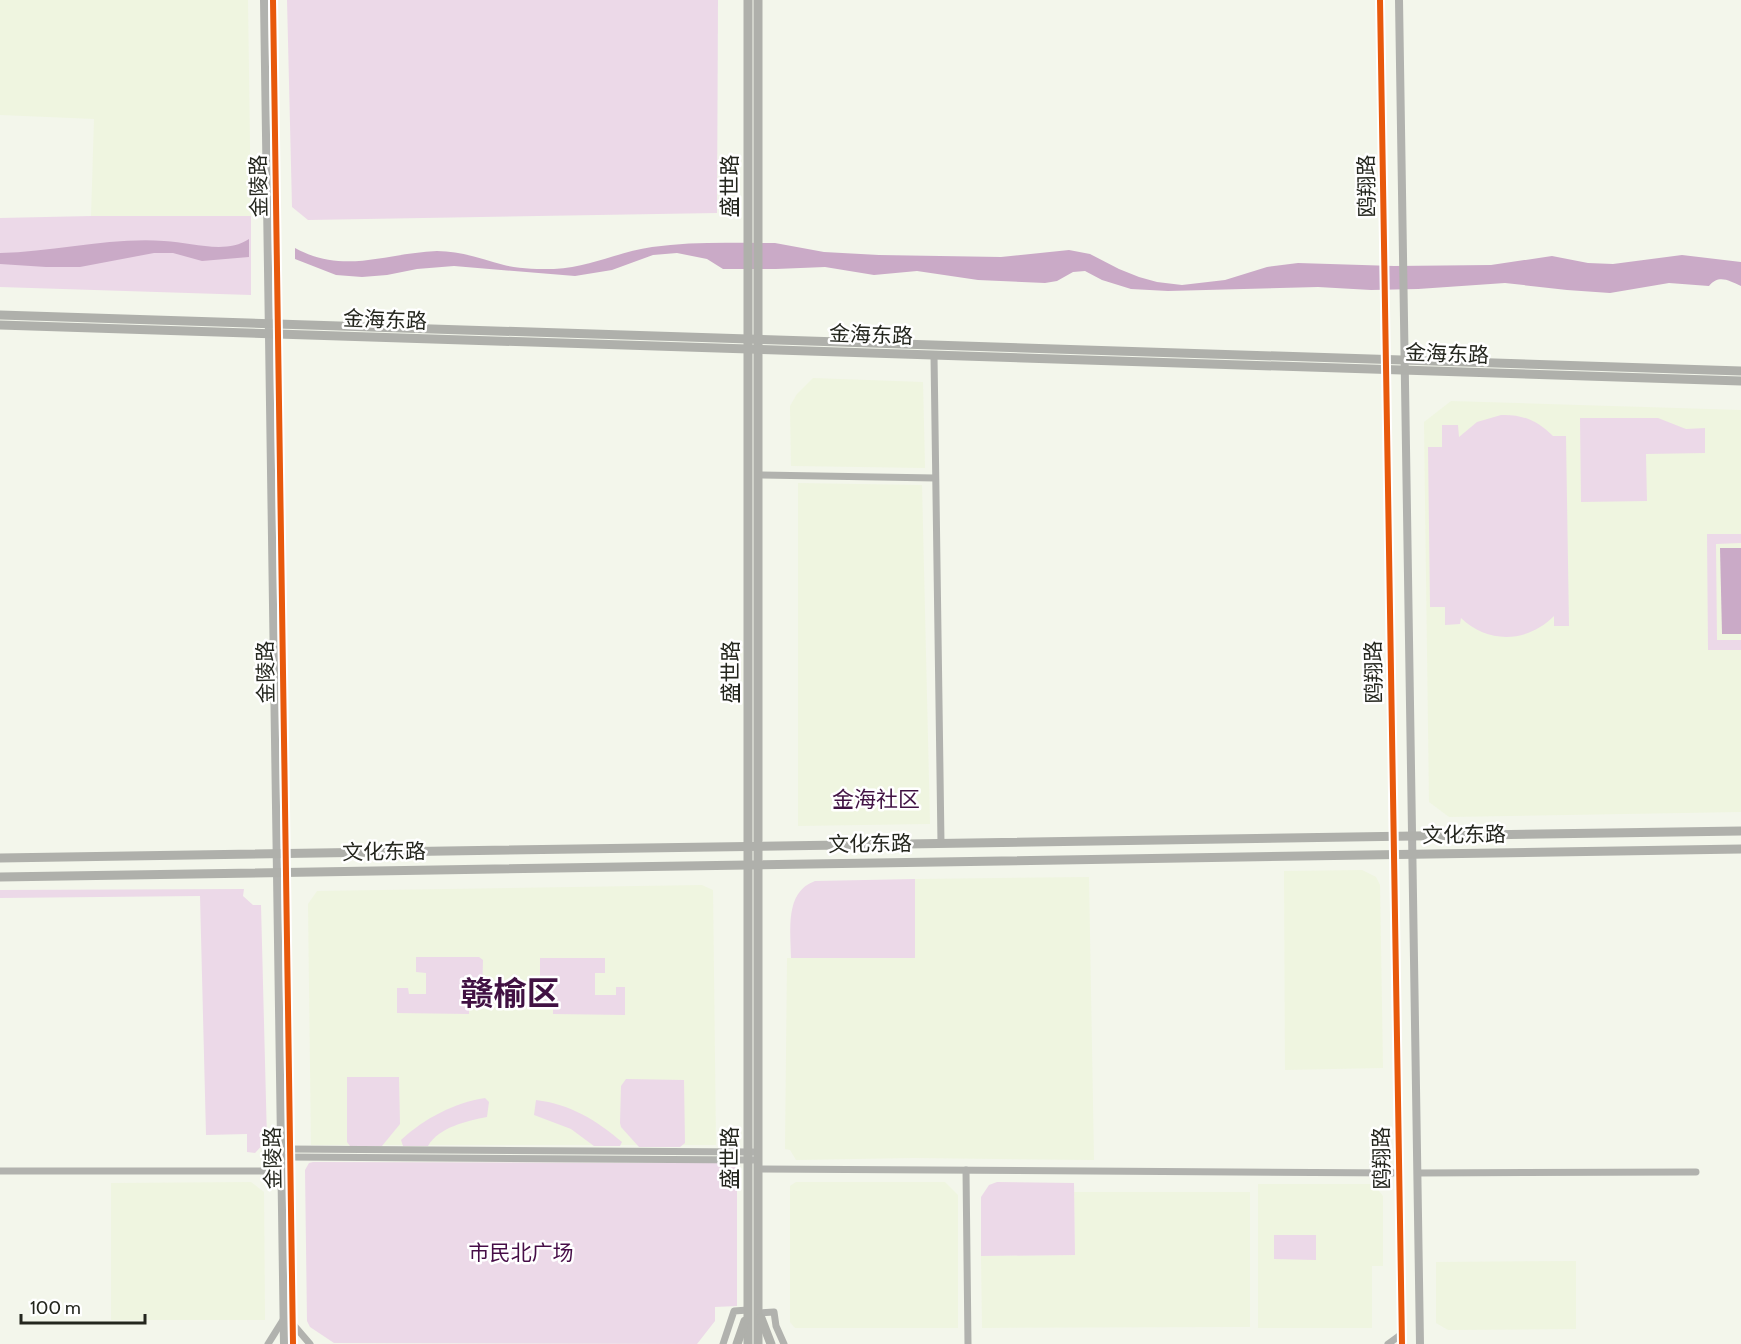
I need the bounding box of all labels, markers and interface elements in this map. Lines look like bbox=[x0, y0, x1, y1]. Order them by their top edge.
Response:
street label: 金陵路 bbox=[245, 154, 272, 218]
street label: 鸥翔路 bbox=[1353, 154, 1380, 218]
street label: 盛世路 bbox=[717, 155, 742, 218]
street label: 金海东路 bbox=[343, 306, 427, 333]
street label: 金海东路 bbox=[829, 321, 913, 348]
street label: 金海东路 bbox=[1405, 340, 1489, 367]
street label: 金陵路 bbox=[252, 640, 279, 704]
street label: 鸥翔路 bbox=[1360, 640, 1387, 704]
street label: 盛世路 bbox=[718, 641, 743, 704]
district label: 金海社区 bbox=[832, 786, 920, 813]
street label: 文化东路 bbox=[1422, 821, 1506, 848]
street label: 文化东路 bbox=[828, 830, 912, 857]
street label: 文化东路 bbox=[342, 838, 426, 865]
district label: 赣榆区 bbox=[461, 973, 560, 1013]
street label: 金陵路 bbox=[259, 1126, 286, 1190]
street label: 鸥翔路 bbox=[1368, 1126, 1395, 1190]
street label: 盛世路 bbox=[717, 1127, 742, 1190]
park label: 市民北广场 bbox=[469, 1240, 574, 1265]
scale bar bbox=[21, 1287, 146, 1325]
text: 100 m bbox=[30, 1297, 81, 1319]

